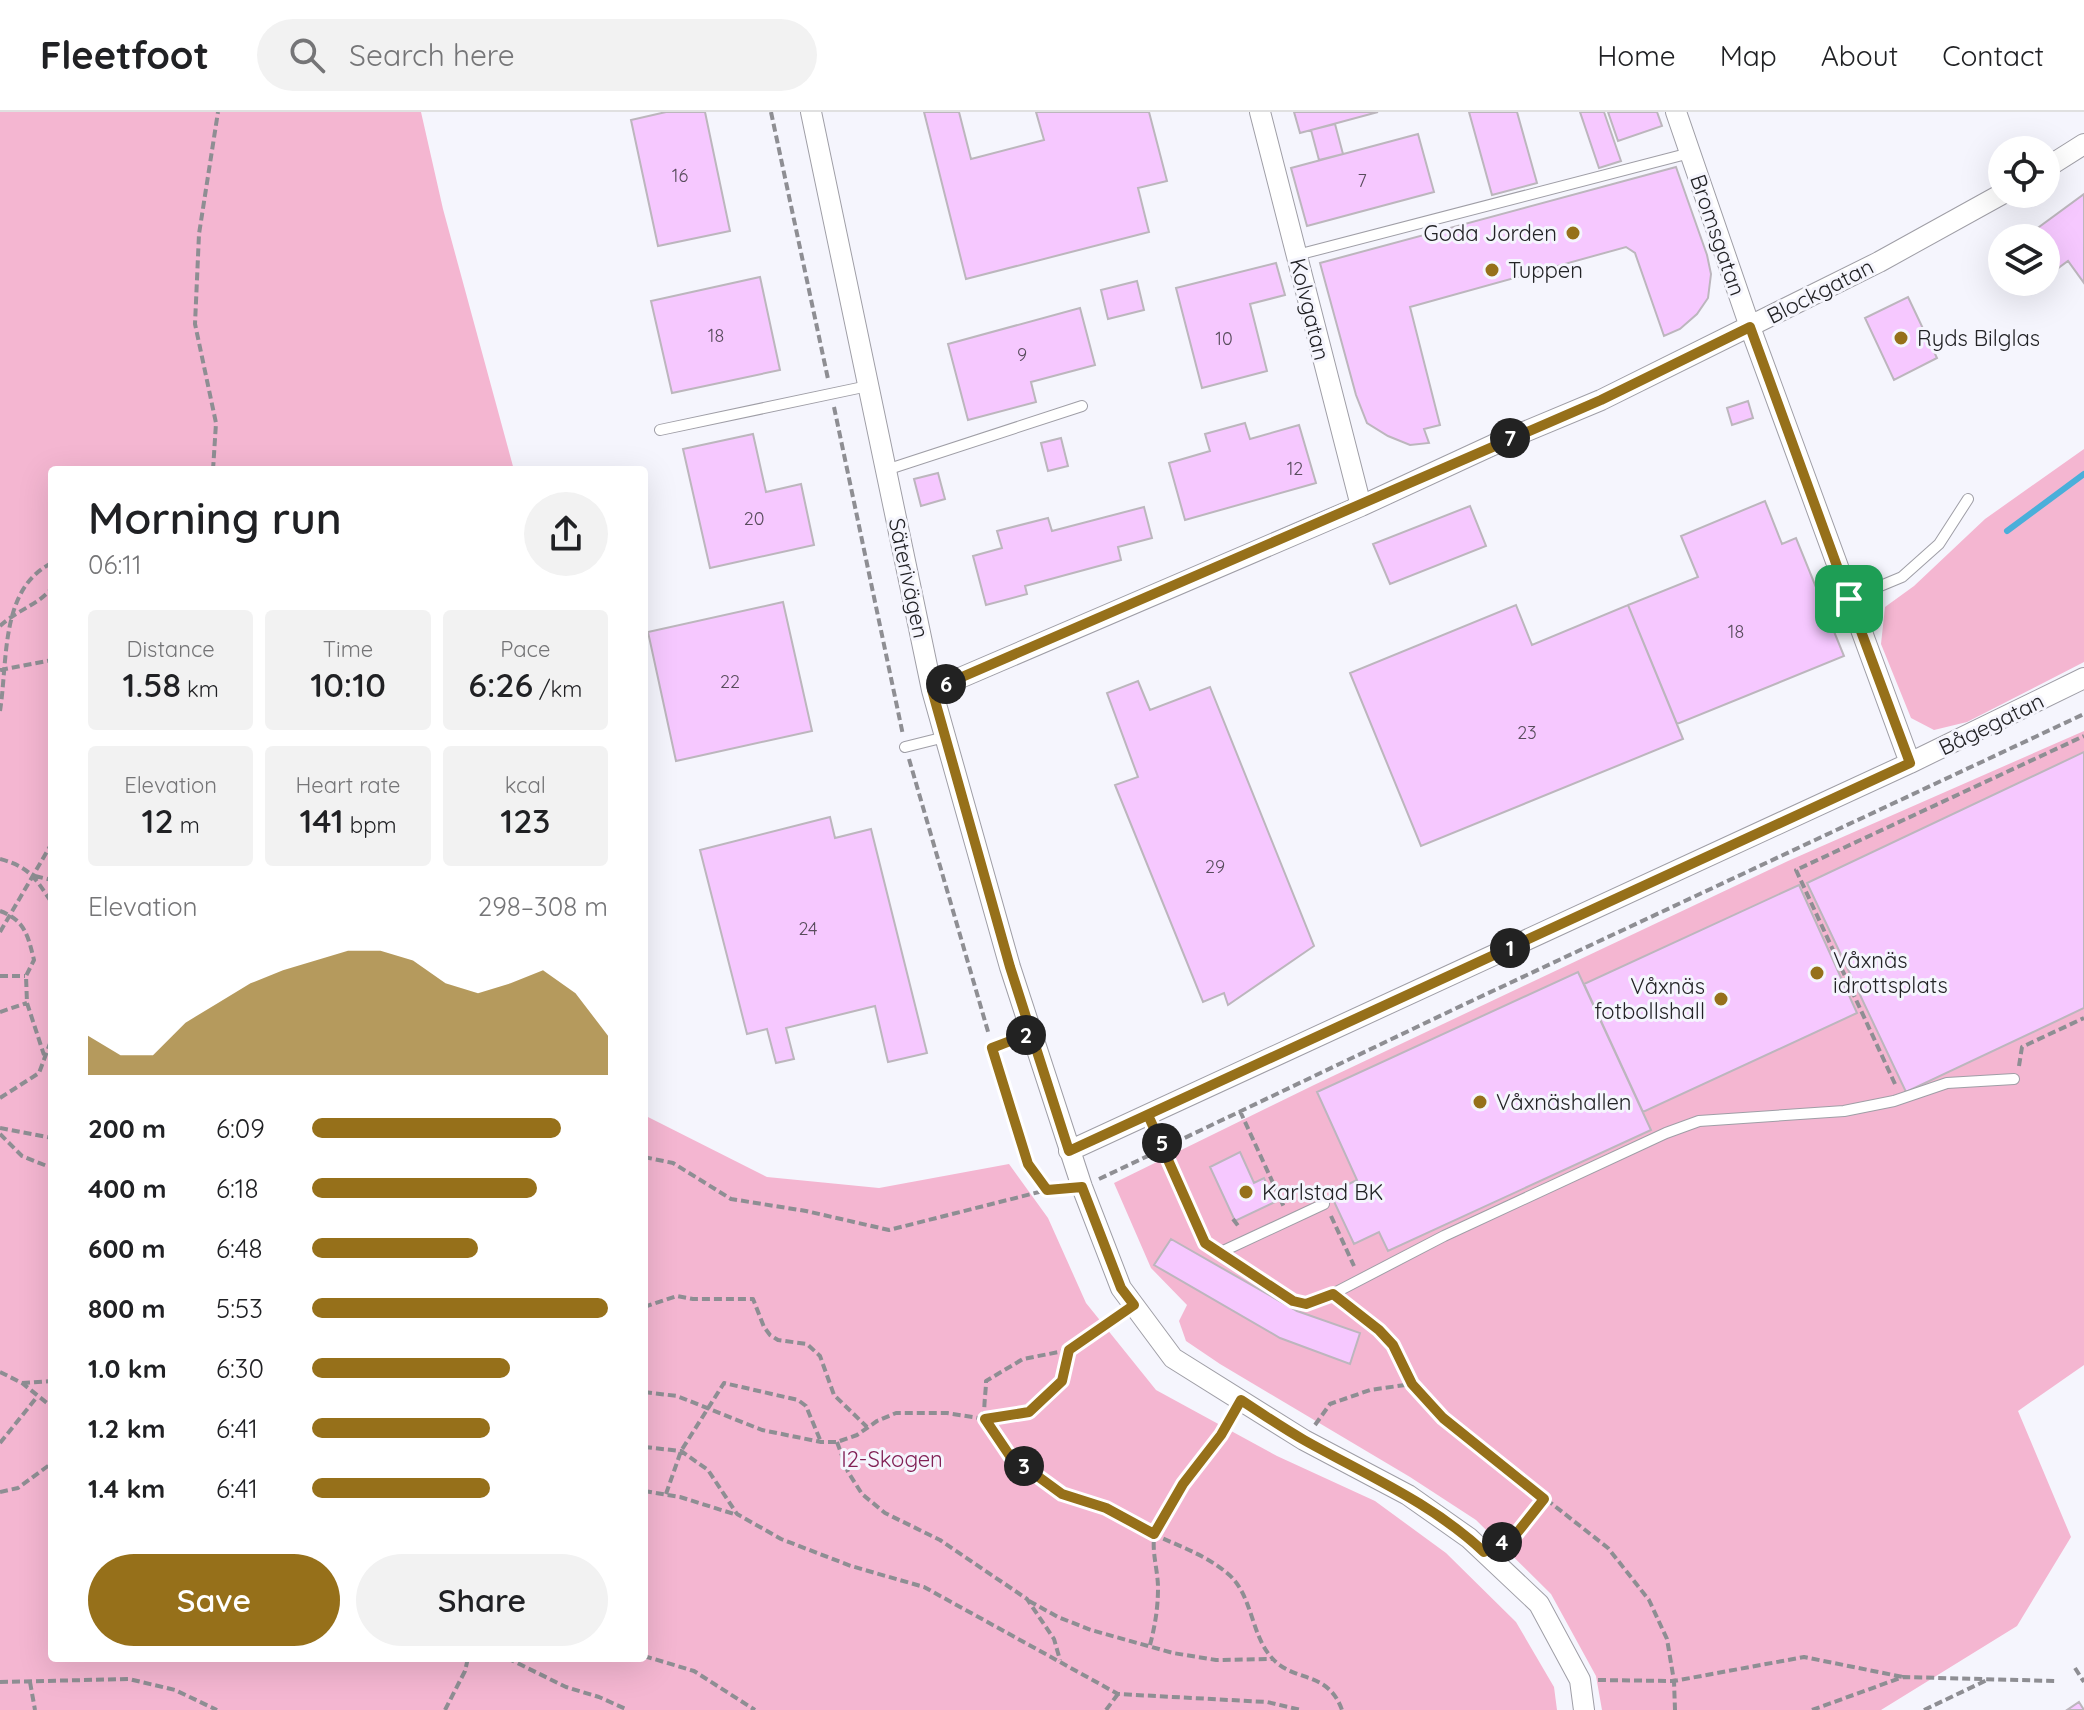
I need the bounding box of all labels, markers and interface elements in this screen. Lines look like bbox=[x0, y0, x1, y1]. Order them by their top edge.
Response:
search box bbox=[257, 19, 817, 91]
text: Fleetfoot bbox=[40, 31, 209, 79]
icon: search bbox=[285, 33, 329, 77]
text: Search here bbox=[349, 36, 515, 74]
text: Home bbox=[1597, 38, 1676, 73]
text: Map bbox=[1720, 38, 1777, 73]
text: About bbox=[1821, 38, 1898, 73]
text: Contact bbox=[1942, 38, 2044, 73]
map controls bbox=[1988, 136, 2060, 296]
button: locate bbox=[1988, 136, 2060, 208]
house number: 16 bbox=[672, 164, 688, 187]
house number: 7 bbox=[1357, 169, 1367, 192]
street label: Bromsgatan bbox=[1684, 171, 1752, 299]
place label: Goda Jorden bbox=[1423, 219, 1557, 247]
marker: Goda Jorden bbox=[1564, 224, 1582, 242]
button: layers bbox=[1988, 224, 2060, 296]
street label: Blockgatan bbox=[1762, 252, 1878, 330]
street label: Kolvgatan bbox=[1284, 255, 1336, 363]
place label: Tuppen bbox=[1508, 256, 1583, 284]
marker: Tuppen bbox=[1483, 261, 1501, 279]
house number: 18 bbox=[708, 324, 724, 347]
place label: Ryds Bilglas bbox=[1917, 324, 2040, 352]
house number: 10 bbox=[1215, 327, 1233, 350]
marker: Ryds Bilglas bbox=[1892, 329, 1910, 347]
house number: 9 bbox=[1017, 343, 1027, 366]
pin: 7 bbox=[1490, 418, 1530, 458]
text: 7 bbox=[1504, 424, 1516, 452]
house number: 12 bbox=[1287, 457, 1303, 480]
text: Morning run bbox=[88, 490, 342, 545]
button: share bbox=[524, 492, 608, 576]
house number: 20 bbox=[744, 507, 764, 530]
street label: Säterivägen bbox=[883, 515, 935, 641]
text: 06:11 bbox=[88, 548, 142, 581]
pin bbox=[1815, 565, 1883, 633]
icon: arrive bbox=[1827, 577, 1871, 621]
house number: 18 bbox=[1728, 620, 1744, 643]
text: Distance bbox=[127, 635, 215, 663]
text: Time bbox=[323, 635, 373, 663]
text: Pace bbox=[500, 635, 550, 663]
text: 1.58 bbox=[123, 663, 181, 706]
text: 10:10 bbox=[310, 663, 386, 706]
text: 6:26 bbox=[468, 663, 533, 706]
pin: 6 bbox=[926, 664, 966, 704]
house number: 22 bbox=[720, 670, 740, 693]
text: 6 bbox=[940, 670, 952, 698]
text: km bbox=[181, 675, 219, 703]
text: /km bbox=[533, 675, 582, 703]
street label: Bågegatan bbox=[1934, 686, 2048, 762]
house number: 23 bbox=[1517, 721, 1537, 744]
text: Elevation bbox=[124, 771, 217, 799]
text: Heart rate bbox=[296, 771, 400, 799]
text: kcal bbox=[505, 771, 546, 799]
text: 12 bbox=[142, 799, 174, 842]
text: 141 bbox=[299, 799, 344, 842]
text: 123 bbox=[500, 799, 550, 842]
text: m bbox=[174, 811, 200, 839]
text: bpm bbox=[344, 811, 397, 839]
house number: 29 bbox=[1205, 855, 1225, 878]
text: Elevation bbox=[88, 890, 198, 923]
text: 298–308 m bbox=[478, 890, 608, 923]
house number: 24 bbox=[798, 917, 818, 940]
pin: 1 bbox=[1490, 928, 1530, 968]
text: 1 bbox=[1506, 934, 1514, 962]
place label: Våxnäs idrottsplats bbox=[1833, 946, 1948, 999]
marker: Våxnäs idrottsplats bbox=[1808, 964, 1826, 982]
place label: Våxnäs fotbollshall bbox=[1594, 972, 1705, 1025]
marker: Våxnäs fotbollshall bbox=[1712, 990, 1730, 1008]
pin: 2 bbox=[1006, 1015, 1046, 1055]
text: 2 bbox=[1020, 1021, 1032, 1049]
place label: Våxnäshallen bbox=[1496, 1088, 1632, 1116]
marker: Våxnäshallen bbox=[1471, 1093, 1489, 1111]
text: 200 m bbox=[88, 1112, 166, 1145]
text: 6:09 bbox=[216, 1112, 265, 1145]
pin: 5 bbox=[1142, 1123, 1182, 1163]
text: 5 bbox=[1156, 1129, 1168, 1157]
text: 400 m bbox=[88, 1172, 166, 1205]
text: 6:18 bbox=[216, 1172, 259, 1205]
place label: Karlstad BK bbox=[1262, 1178, 1383, 1206]
marker: Karlstad BK bbox=[1237, 1183, 1255, 1201]
text: 600 m bbox=[88, 1232, 166, 1265]
text: 6:48 bbox=[216, 1232, 263, 1265]
text: 800 m bbox=[88, 1292, 165, 1325]
text: 5:53 bbox=[216, 1292, 263, 1325]
text: 1.0 km bbox=[88, 1352, 167, 1385]
text: 6:30 bbox=[216, 1352, 264, 1385]
text: 1.2 km bbox=[88, 1412, 165, 1445]
text: 6:41 bbox=[216, 1412, 258, 1445]
park label: I2-Skogen bbox=[841, 1445, 943, 1473]
pin: 3 bbox=[1004, 1446, 1044, 1486]
text: 3 bbox=[1018, 1452, 1030, 1480]
text: 1.4 km bbox=[88, 1472, 165, 1505]
text: 6:41 bbox=[216, 1472, 258, 1505]
pin: 4 bbox=[1482, 1522, 1522, 1562]
text: 4 bbox=[1496, 1528, 1508, 1556]
button: Save bbox=[88, 1554, 340, 1646]
button: Share bbox=[356, 1554, 608, 1646]

